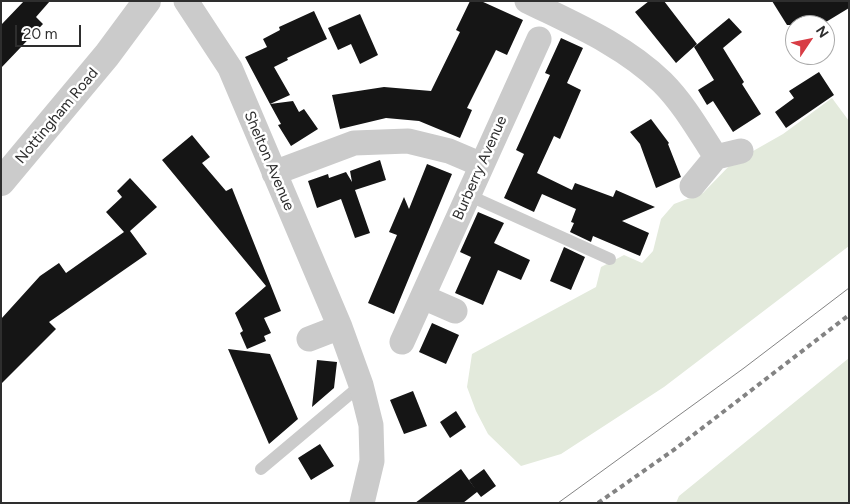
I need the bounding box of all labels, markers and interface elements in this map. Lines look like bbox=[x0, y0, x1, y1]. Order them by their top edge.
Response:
scale bar bbox=[18, 15, 84, 47]
north arrow bbox=[785, 15, 835, 65]
text: N bbox=[812, 23, 832, 41]
text: 20 m bbox=[23, 25, 57, 43]
street label: Nottingham Road bbox=[12, 65, 102, 167]
street label: Shelton Avenue bbox=[240, 109, 298, 213]
street label: Burberry Avenue bbox=[449, 113, 511, 223]

